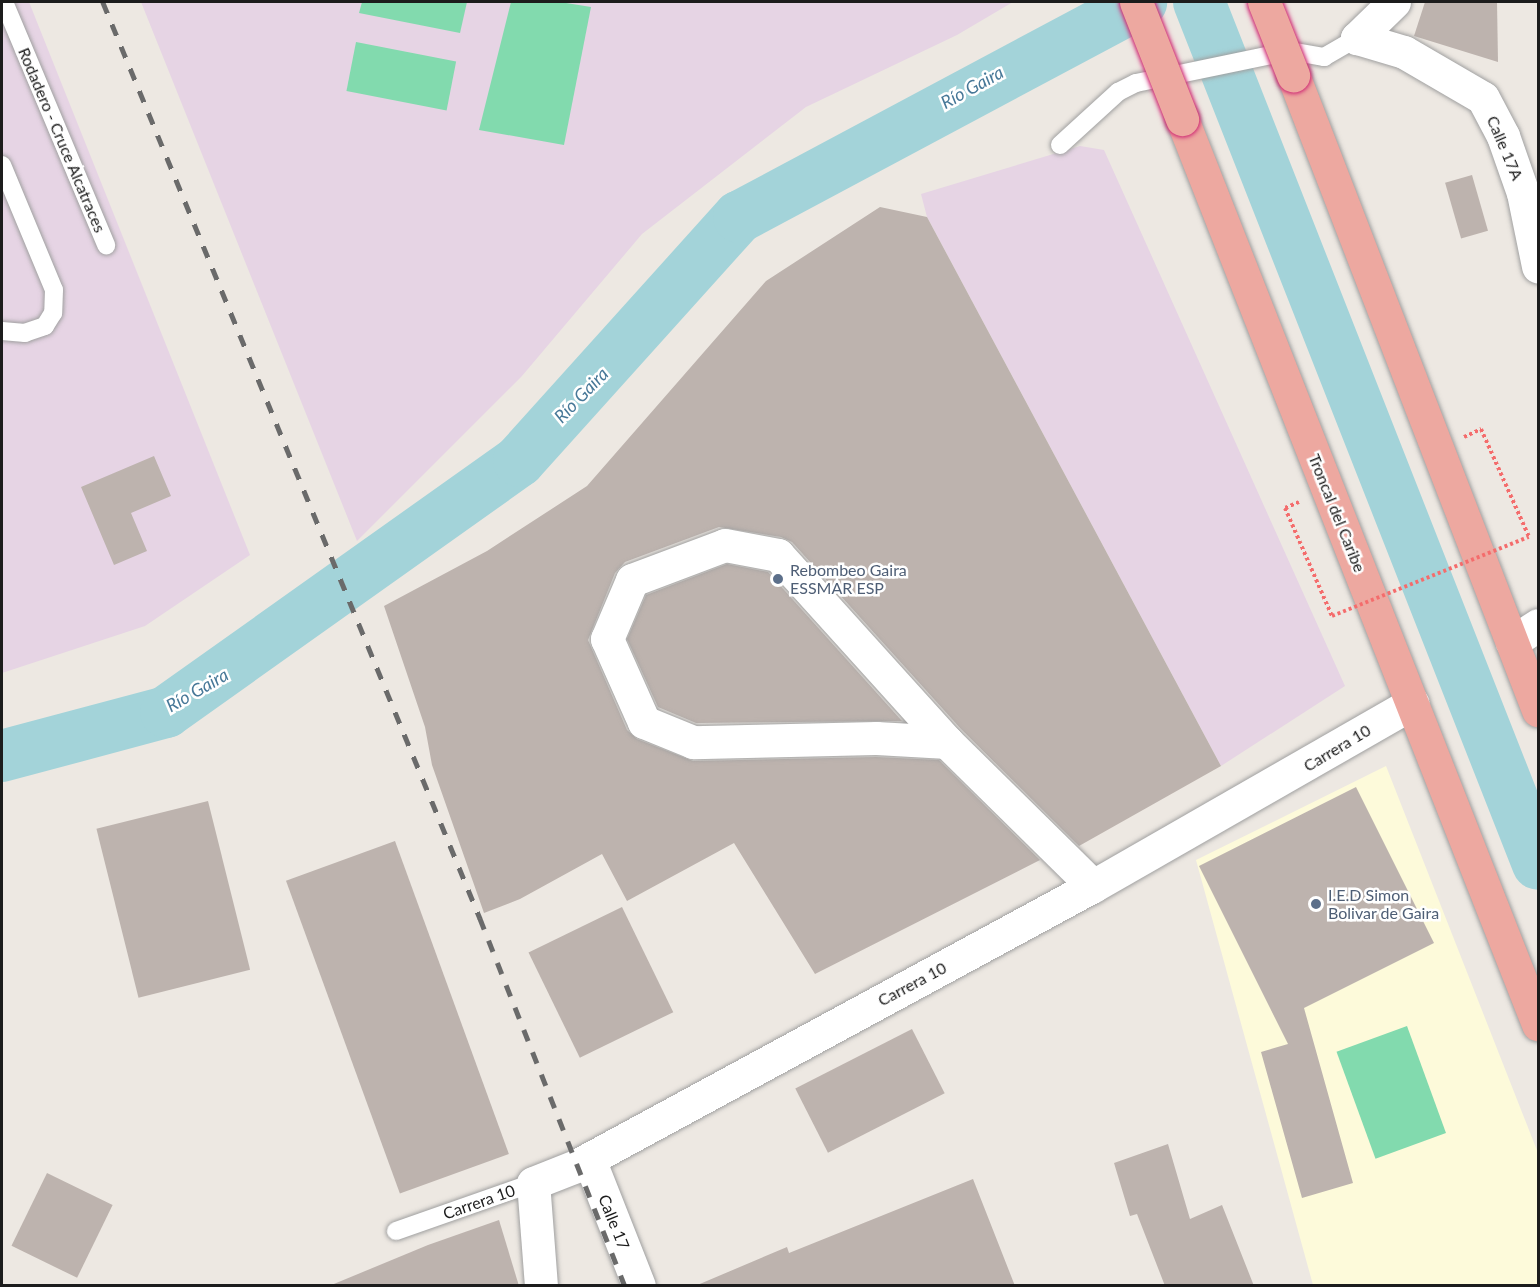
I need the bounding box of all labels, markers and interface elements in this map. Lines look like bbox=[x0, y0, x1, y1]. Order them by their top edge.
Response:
street label: Rodadero - Cruce Alcatraces bbox=[14, 45, 110, 235]
water label: Río Gaira bbox=[937, 61, 1007, 113]
street label: Calle 17A bbox=[1483, 113, 1527, 183]
water label: Río Gaira bbox=[549, 363, 613, 427]
street label: Troncal del Caribe bbox=[1305, 451, 1369, 575]
place label: Rebombeo Gaira ESSMAR ESP bbox=[790, 560, 907, 598]
marker: Rebombeo Gaira ESSMAR ESP bbox=[771, 572, 785, 586]
water label: Río Gaira bbox=[162, 664, 232, 716]
street label: Carrera 10 bbox=[1300, 721, 1374, 775]
place label: I.E.D Simon Bolivar de Gaira bbox=[1328, 885, 1439, 923]
marker: I.E.D Simon Bolivar de Gaira bbox=[1309, 897, 1323, 911]
street label: Carrera 10 bbox=[875, 958, 949, 1010]
street label: Carrera 10 bbox=[441, 1181, 517, 1223]
street label: Calle 17 bbox=[594, 1192, 634, 1252]

